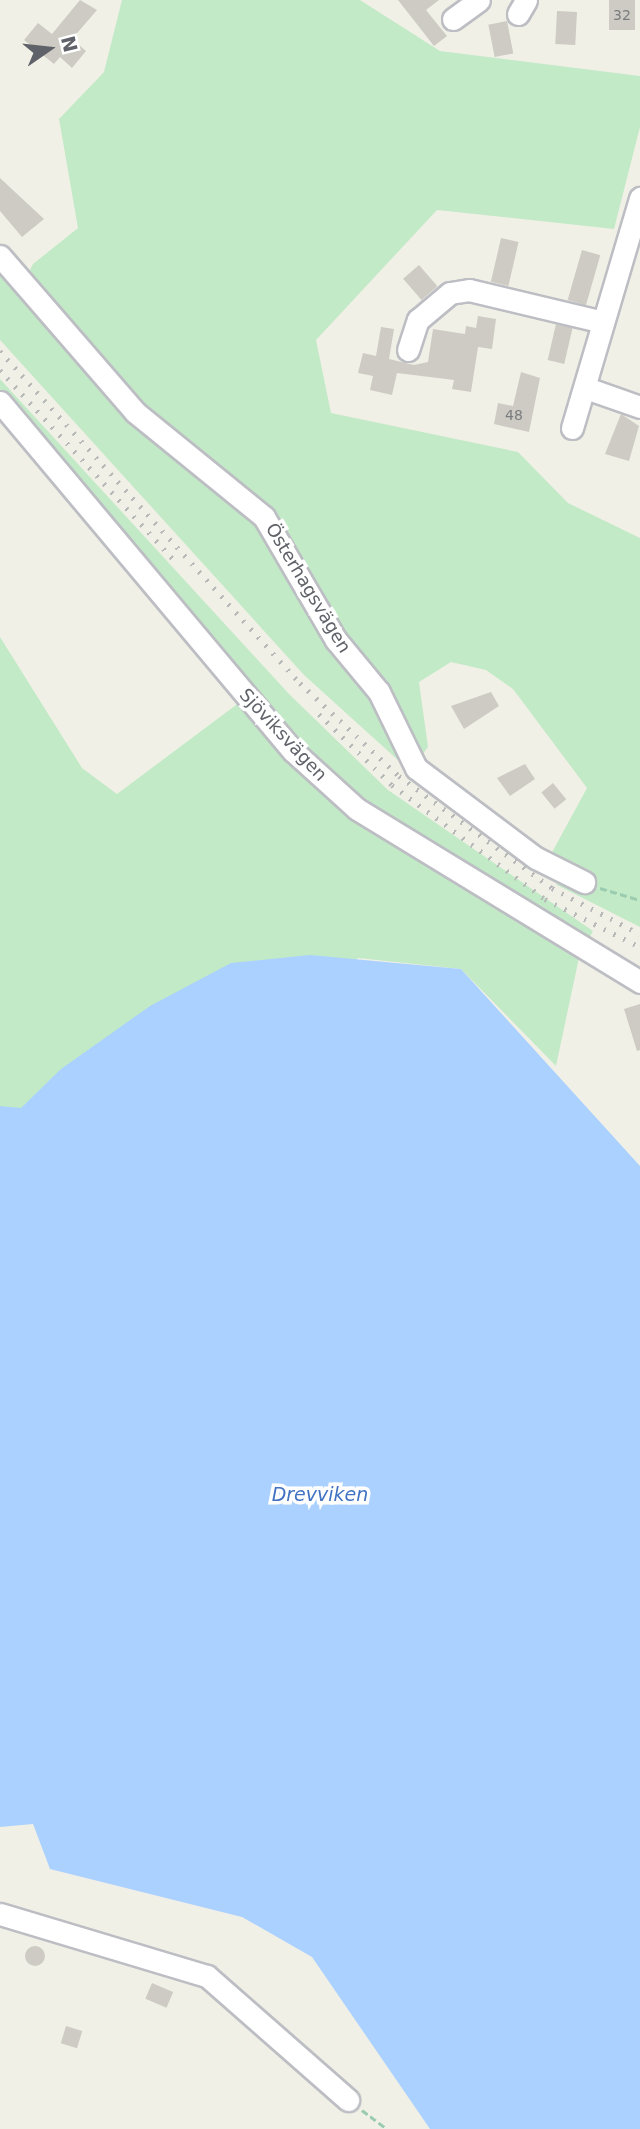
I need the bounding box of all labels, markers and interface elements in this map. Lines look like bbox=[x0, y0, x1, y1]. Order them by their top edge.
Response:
house number: 32 bbox=[613, 7, 631, 23]
north arrow bbox=[14, 14, 84, 84]
text: N bbox=[57, 34, 82, 54]
house number: 48 bbox=[505, 407, 523, 423]
street label: Österhagsvägen bbox=[261, 519, 355, 657]
street label: Sjöviksvägen bbox=[235, 684, 331, 786]
water label: Drevviken bbox=[272, 1484, 368, 1506]

